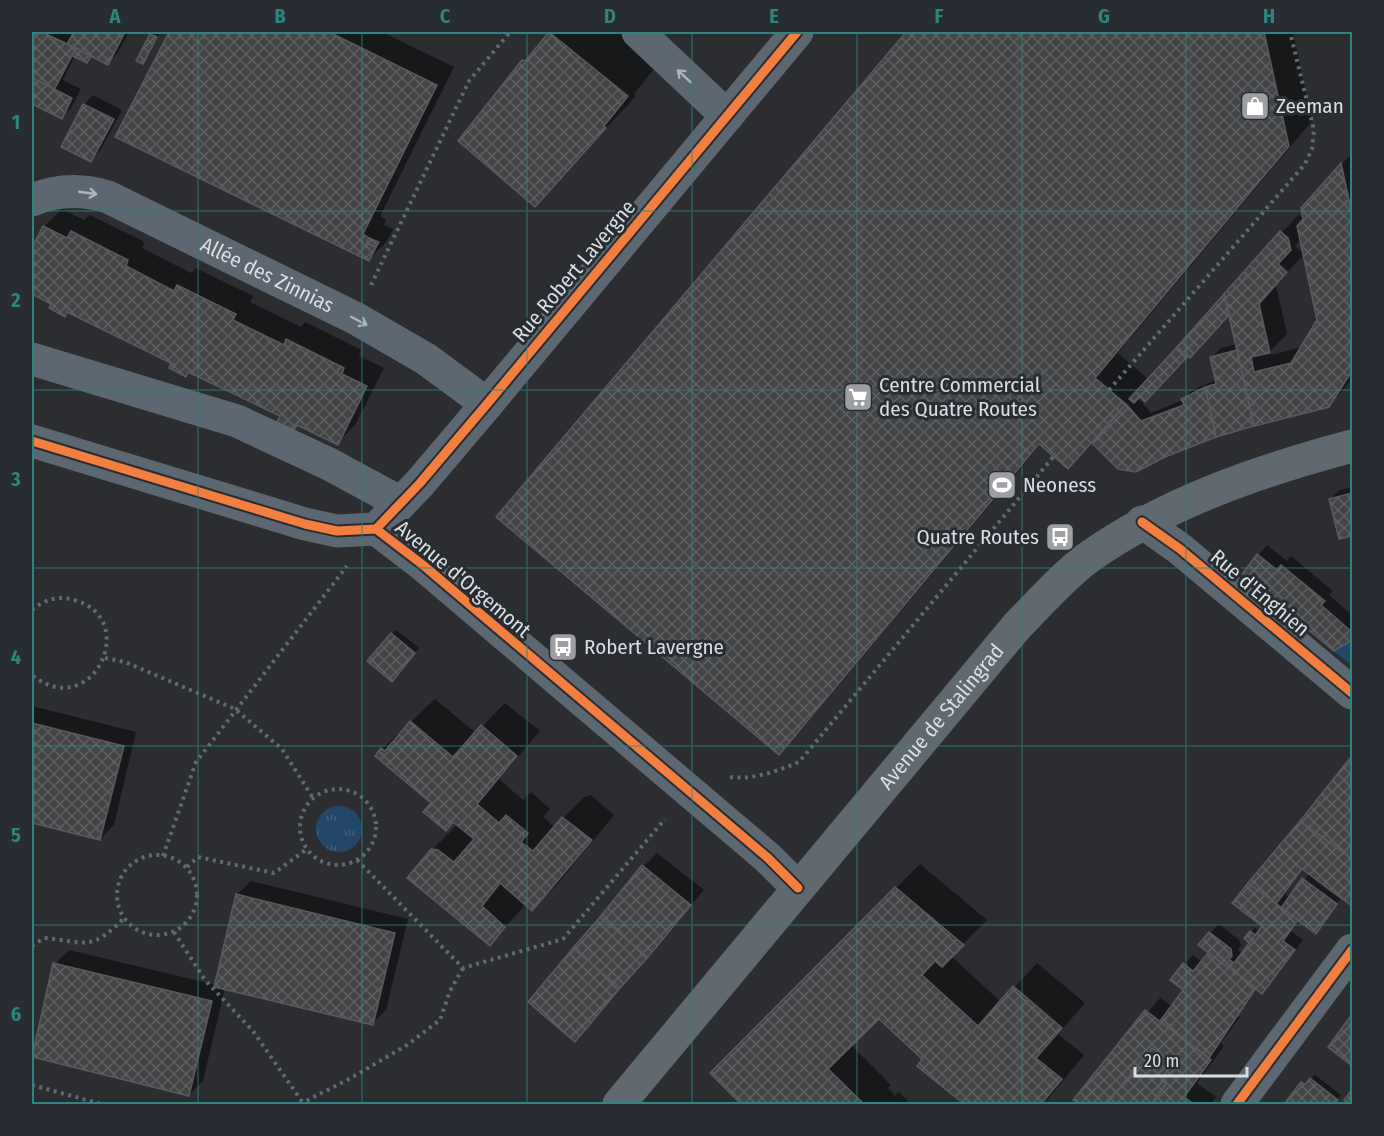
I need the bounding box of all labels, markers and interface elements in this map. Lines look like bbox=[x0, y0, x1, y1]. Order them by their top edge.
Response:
text: A bbox=[109, 4, 122, 28]
text: B bbox=[274, 4, 286, 28]
text: C bbox=[440, 4, 451, 28]
text: D bbox=[604, 4, 616, 28]
text: E bbox=[769, 4, 779, 28]
text: F bbox=[935, 4, 944, 28]
text: G bbox=[1098, 4, 1110, 28]
text: H bbox=[1263, 4, 1275, 28]
one-way arrow bbox=[677, 68, 692, 83]
shop icon: Zeeman bbox=[1239, 90, 1271, 122]
place label: Zeeman bbox=[1276, 93, 1344, 119]
text: 1 bbox=[12, 110, 20, 134]
one-way arrow bbox=[78, 187, 98, 198]
street label: Rue Robert Lavergne bbox=[507, 195, 641, 347]
street label: Allée des Zinnias bbox=[196, 231, 338, 319]
text: 2 bbox=[10, 288, 21, 312]
one-way arrow bbox=[350, 315, 367, 327]
place label: Centre Commercial des Quatre Routes bbox=[879, 372, 1041, 422]
supermarket icon: Centre Commercial des Quatre Routes bbox=[842, 381, 874, 413]
text: 3 bbox=[10, 467, 21, 491]
sports icon: Neoness bbox=[986, 469, 1018, 501]
place label: Neoness bbox=[1023, 472, 1096, 498]
street label: Avenue d'Orgemont bbox=[390, 515, 536, 643]
bus stop icon: Quatre Routes bbox=[1044, 521, 1076, 553]
place label: Quatre Routes bbox=[917, 524, 1039, 550]
street label: Rue d'Enghien bbox=[1205, 544, 1315, 642]
bus stop icon: Robert Lavergne bbox=[547, 631, 579, 663]
place label: Robert Lavergne bbox=[584, 634, 724, 660]
street label: Avenue de Stalingrad bbox=[873, 638, 1010, 795]
text: 4 bbox=[11, 645, 21, 669]
text: 5 bbox=[11, 823, 21, 847]
text: 6 bbox=[11, 1002, 21, 1026]
scale bar bbox=[1135, 1040, 1248, 1078]
text: 20 m bbox=[1144, 1050, 1179, 1072]

